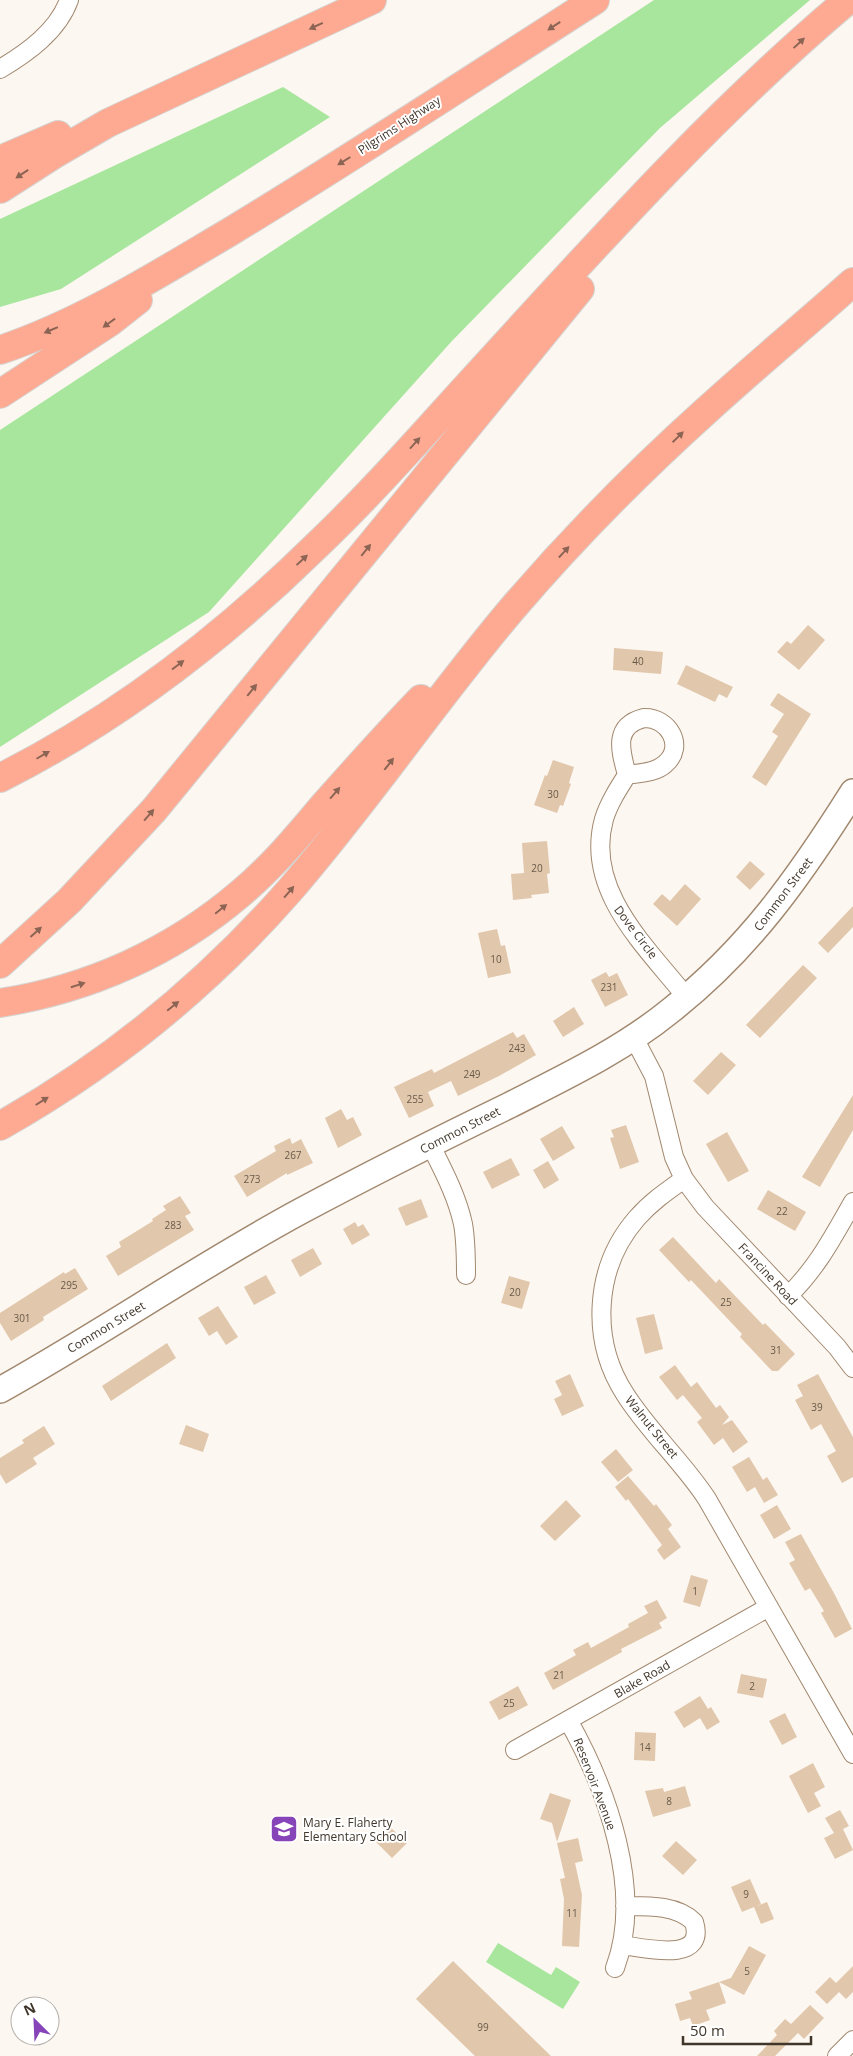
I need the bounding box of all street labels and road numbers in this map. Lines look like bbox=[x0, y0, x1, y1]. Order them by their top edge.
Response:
street label: Pilgrims Highway bbox=[354, 91, 444, 158]
street label: Common Street bbox=[750, 854, 816, 934]
street label: Dove Circle bbox=[610, 902, 662, 962]
street label: Common Street bbox=[417, 1102, 503, 1158]
street label: Francine Road bbox=[735, 1239, 801, 1309]
street label: Common Street bbox=[64, 1297, 148, 1357]
street label: Walnut Street bbox=[621, 1392, 683, 1462]
street label: Blake Road bbox=[611, 1656, 673, 1702]
street label: Reservoir Avenue bbox=[570, 1735, 621, 1833]

